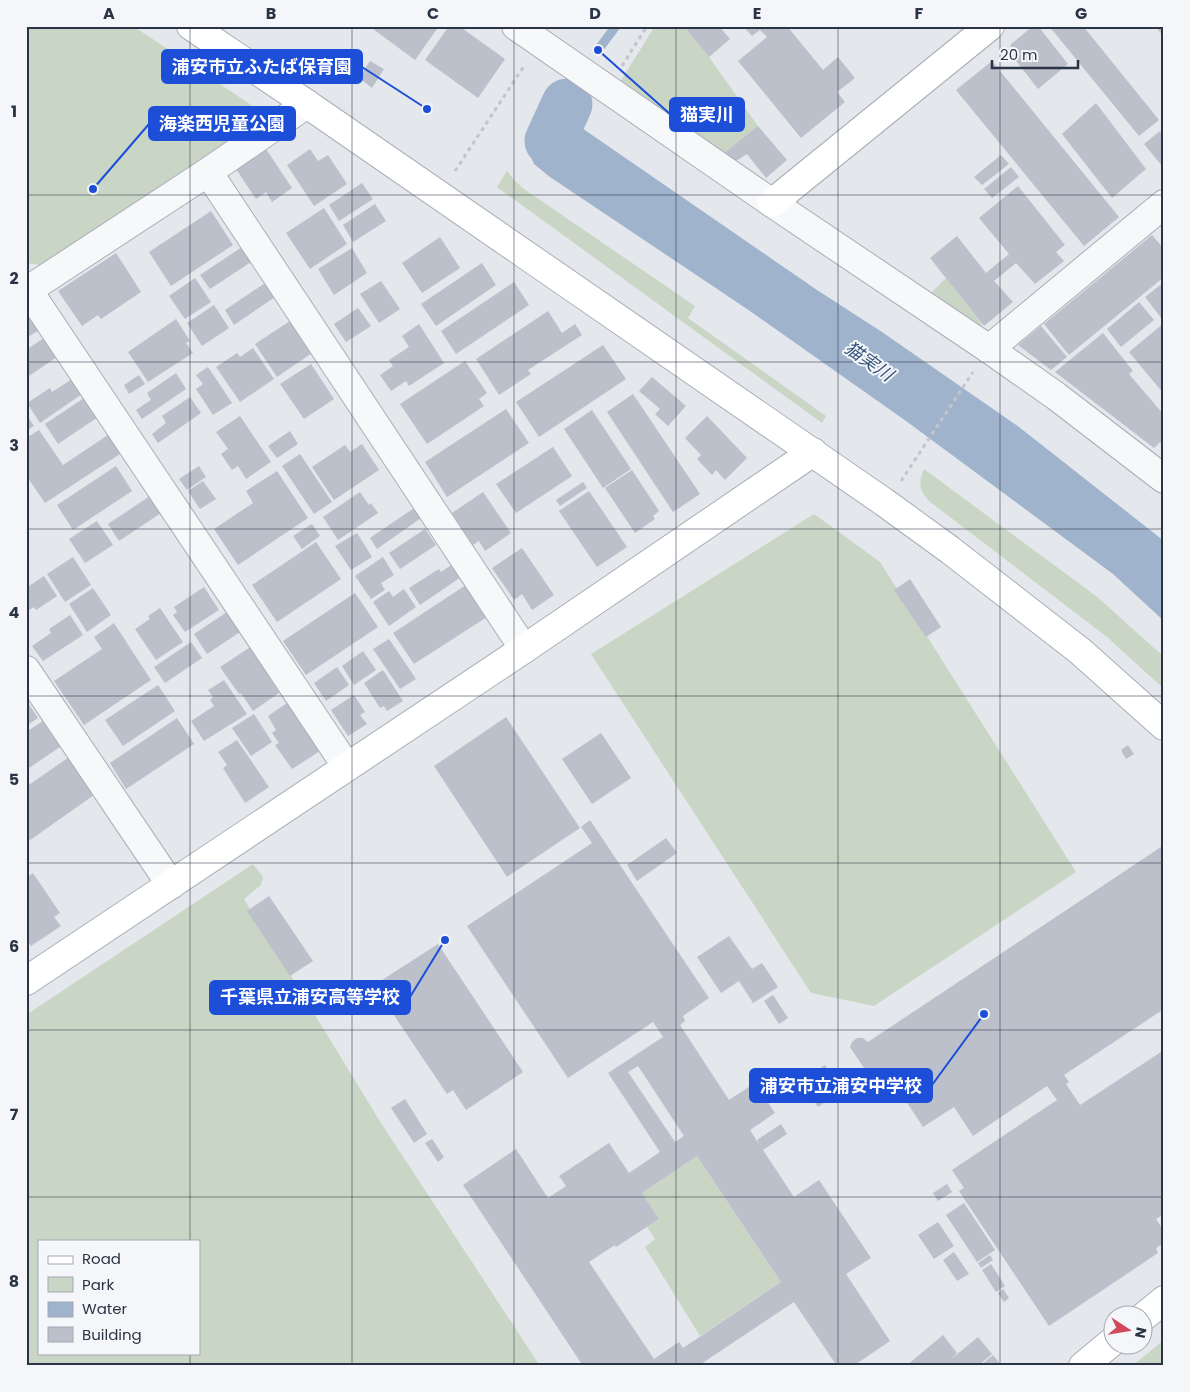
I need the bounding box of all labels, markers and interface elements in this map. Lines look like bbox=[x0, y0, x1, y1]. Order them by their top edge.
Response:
text: A bbox=[103, 2, 115, 25]
text: B bbox=[266, 2, 276, 25]
text: C bbox=[427, 2, 439, 25]
text: D bbox=[589, 2, 601, 25]
text: E bbox=[753, 2, 761, 25]
text: F bbox=[915, 2, 924, 25]
text: G bbox=[1075, 2, 1087, 25]
scale bar bbox=[992, 38, 1079, 70]
text: 20 m bbox=[1000, 44, 1038, 65]
callout: 浦安市立ふたば保育園 bbox=[162, 50, 362, 83]
text: 浦安市立ふたば保育園 bbox=[172, 54, 352, 79]
callout: 猫実川 bbox=[670, 98, 744, 131]
text: 1 bbox=[11, 100, 17, 123]
text: 猫実川 bbox=[680, 102, 734, 127]
callout: 海楽西児童公園 bbox=[149, 107, 295, 140]
text: 海楽西児童公園 bbox=[159, 111, 285, 136]
text: 2 bbox=[9, 267, 19, 290]
water label: 猫実川 bbox=[840, 335, 900, 388]
text: 3 bbox=[9, 434, 19, 457]
text: 4 bbox=[9, 601, 20, 624]
text: 5 bbox=[9, 768, 19, 791]
text: 6 bbox=[9, 935, 19, 958]
callout: 千葉県立浦安高等学校 bbox=[210, 981, 410, 1014]
text: 千葉県立浦安高等学校 bbox=[220, 984, 400, 1009]
callout: 浦安市立浦安中学校 bbox=[750, 1069, 932, 1102]
text: 浦安市立浦安中学校 bbox=[760, 1073, 922, 1098]
text: 7 bbox=[10, 1103, 19, 1126]
legend bbox=[38, 1240, 200, 1354]
text: Road bbox=[82, 1248, 121, 1269]
text: 8 bbox=[9, 1270, 19, 1293]
text: Park bbox=[82, 1274, 114, 1295]
text: Water bbox=[82, 1298, 128, 1319]
north arrow bbox=[1102, 1304, 1152, 1354]
text: Building bbox=[82, 1324, 142, 1345]
text: N bbox=[1130, 1325, 1152, 1340]

